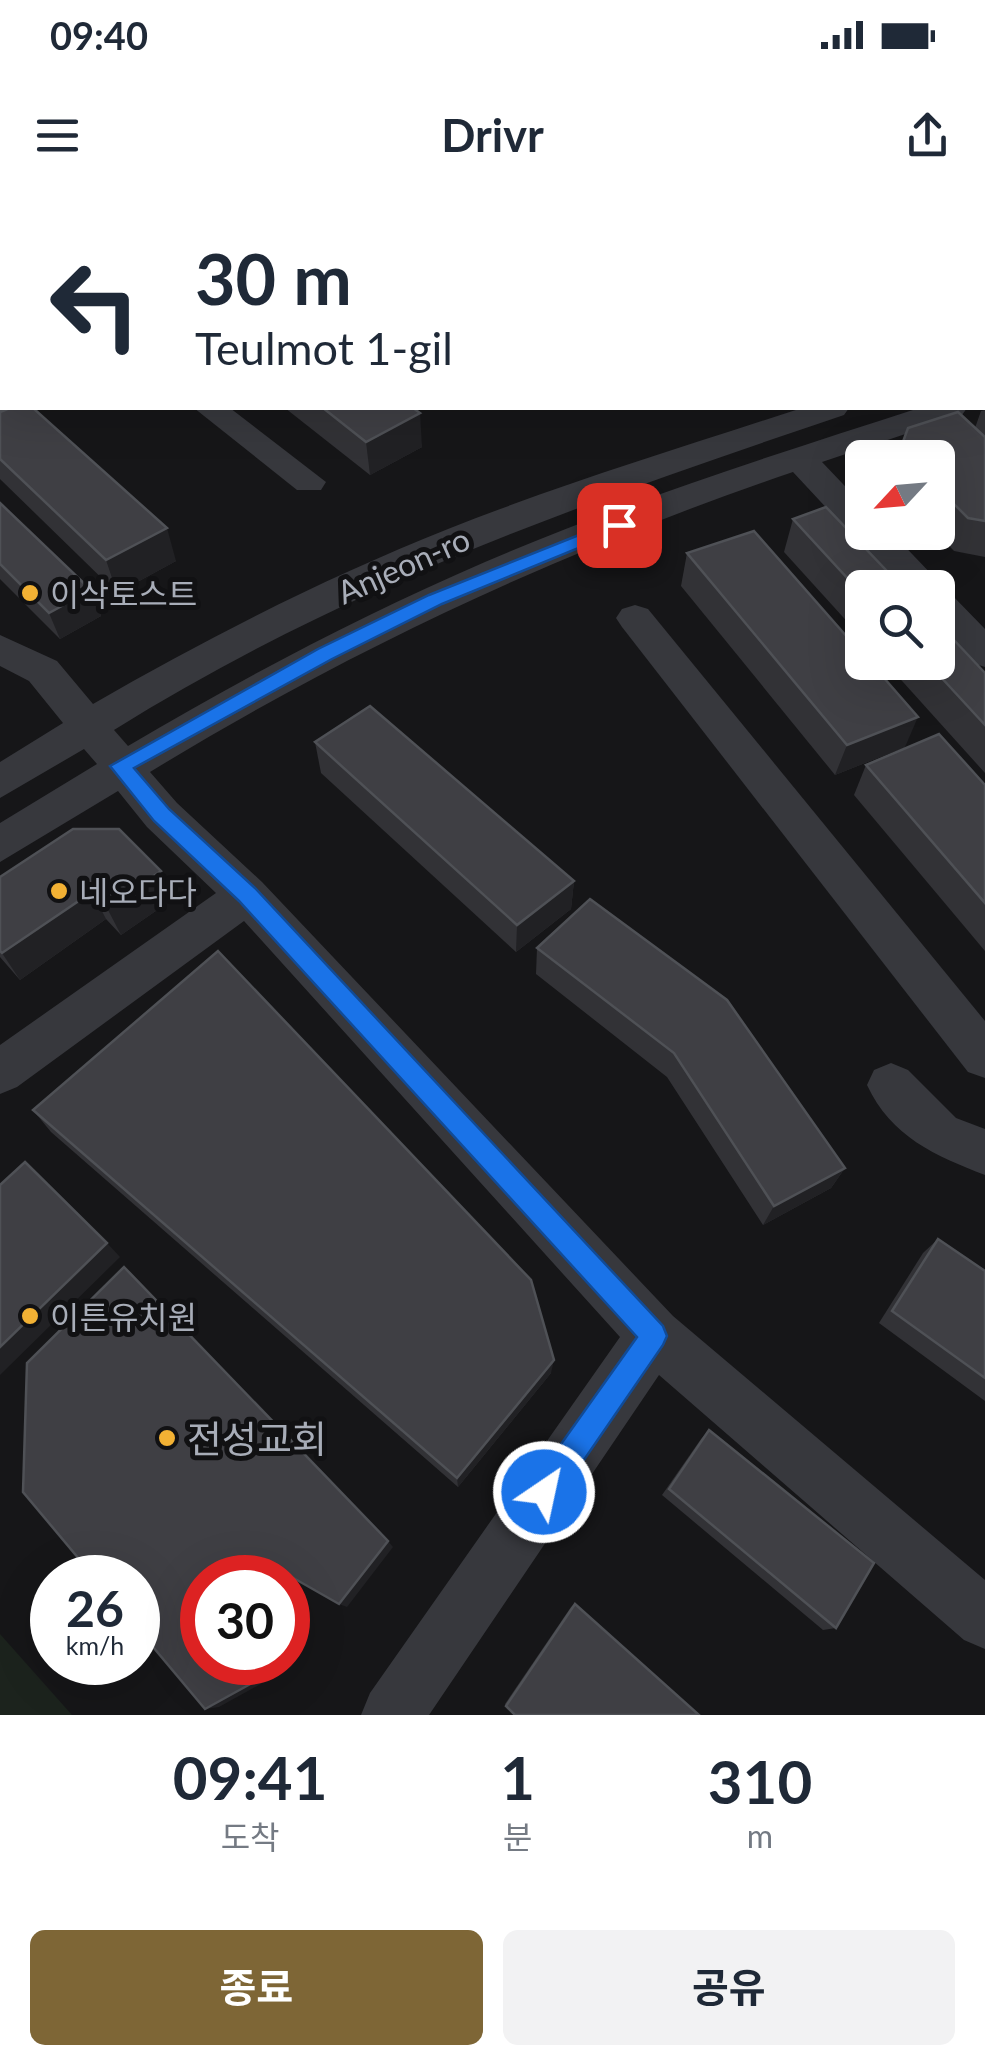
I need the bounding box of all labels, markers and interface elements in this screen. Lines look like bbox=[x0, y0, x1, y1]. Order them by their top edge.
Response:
text: 09:40 bbox=[50, 12, 148, 58]
icon: menu bbox=[30, 108, 85, 163]
text: Drivr bbox=[441, 108, 544, 162]
icon: share bbox=[900, 108, 955, 163]
text: 30 m bbox=[195, 236, 352, 320]
icon: left bbox=[30, 240, 160, 370]
text: Teulmot 1-gil bbox=[195, 321, 453, 375]
north arrow bbox=[845, 440, 955, 550]
map controls bbox=[845, 440, 955, 680]
pin bbox=[577, 483, 662, 568]
icon: arrive bbox=[592, 498, 647, 553]
street label: Anjeon-ro bbox=[331, 518, 475, 612]
button: search bbox=[845, 570, 955, 680]
place label: 이삭토스트 bbox=[50, 574, 197, 613]
marker: 이삭토스트 bbox=[19, 582, 41, 604]
place label: 네오다다 bbox=[79, 872, 197, 911]
marker: 네오다다 bbox=[48, 880, 70, 902]
place label: 이튼유치원 bbox=[50, 1297, 197, 1336]
marker: 이튼유치원 bbox=[19, 1305, 41, 1327]
place label: 전성교회 bbox=[187, 1415, 327, 1461]
marker: 전성교회 bbox=[156, 1427, 178, 1449]
position arrow bbox=[492, 1440, 596, 1544]
speed limit sign: 30 bbox=[180, 1555, 310, 1685]
text: 26 bbox=[66, 1578, 124, 1638]
text: km/h bbox=[66, 1630, 124, 1660]
text: 09:41 bbox=[173, 1741, 327, 1813]
text: 1 bbox=[500, 1741, 535, 1813]
text: 310 bbox=[708, 1745, 812, 1817]
text: m bbox=[747, 1816, 773, 1855]
text: 도착 bbox=[221, 1817, 280, 1856]
text: 분 bbox=[503, 1817, 532, 1856]
button: 종료 bbox=[30, 1930, 483, 2045]
button: 공유 bbox=[503, 1930, 955, 2045]

